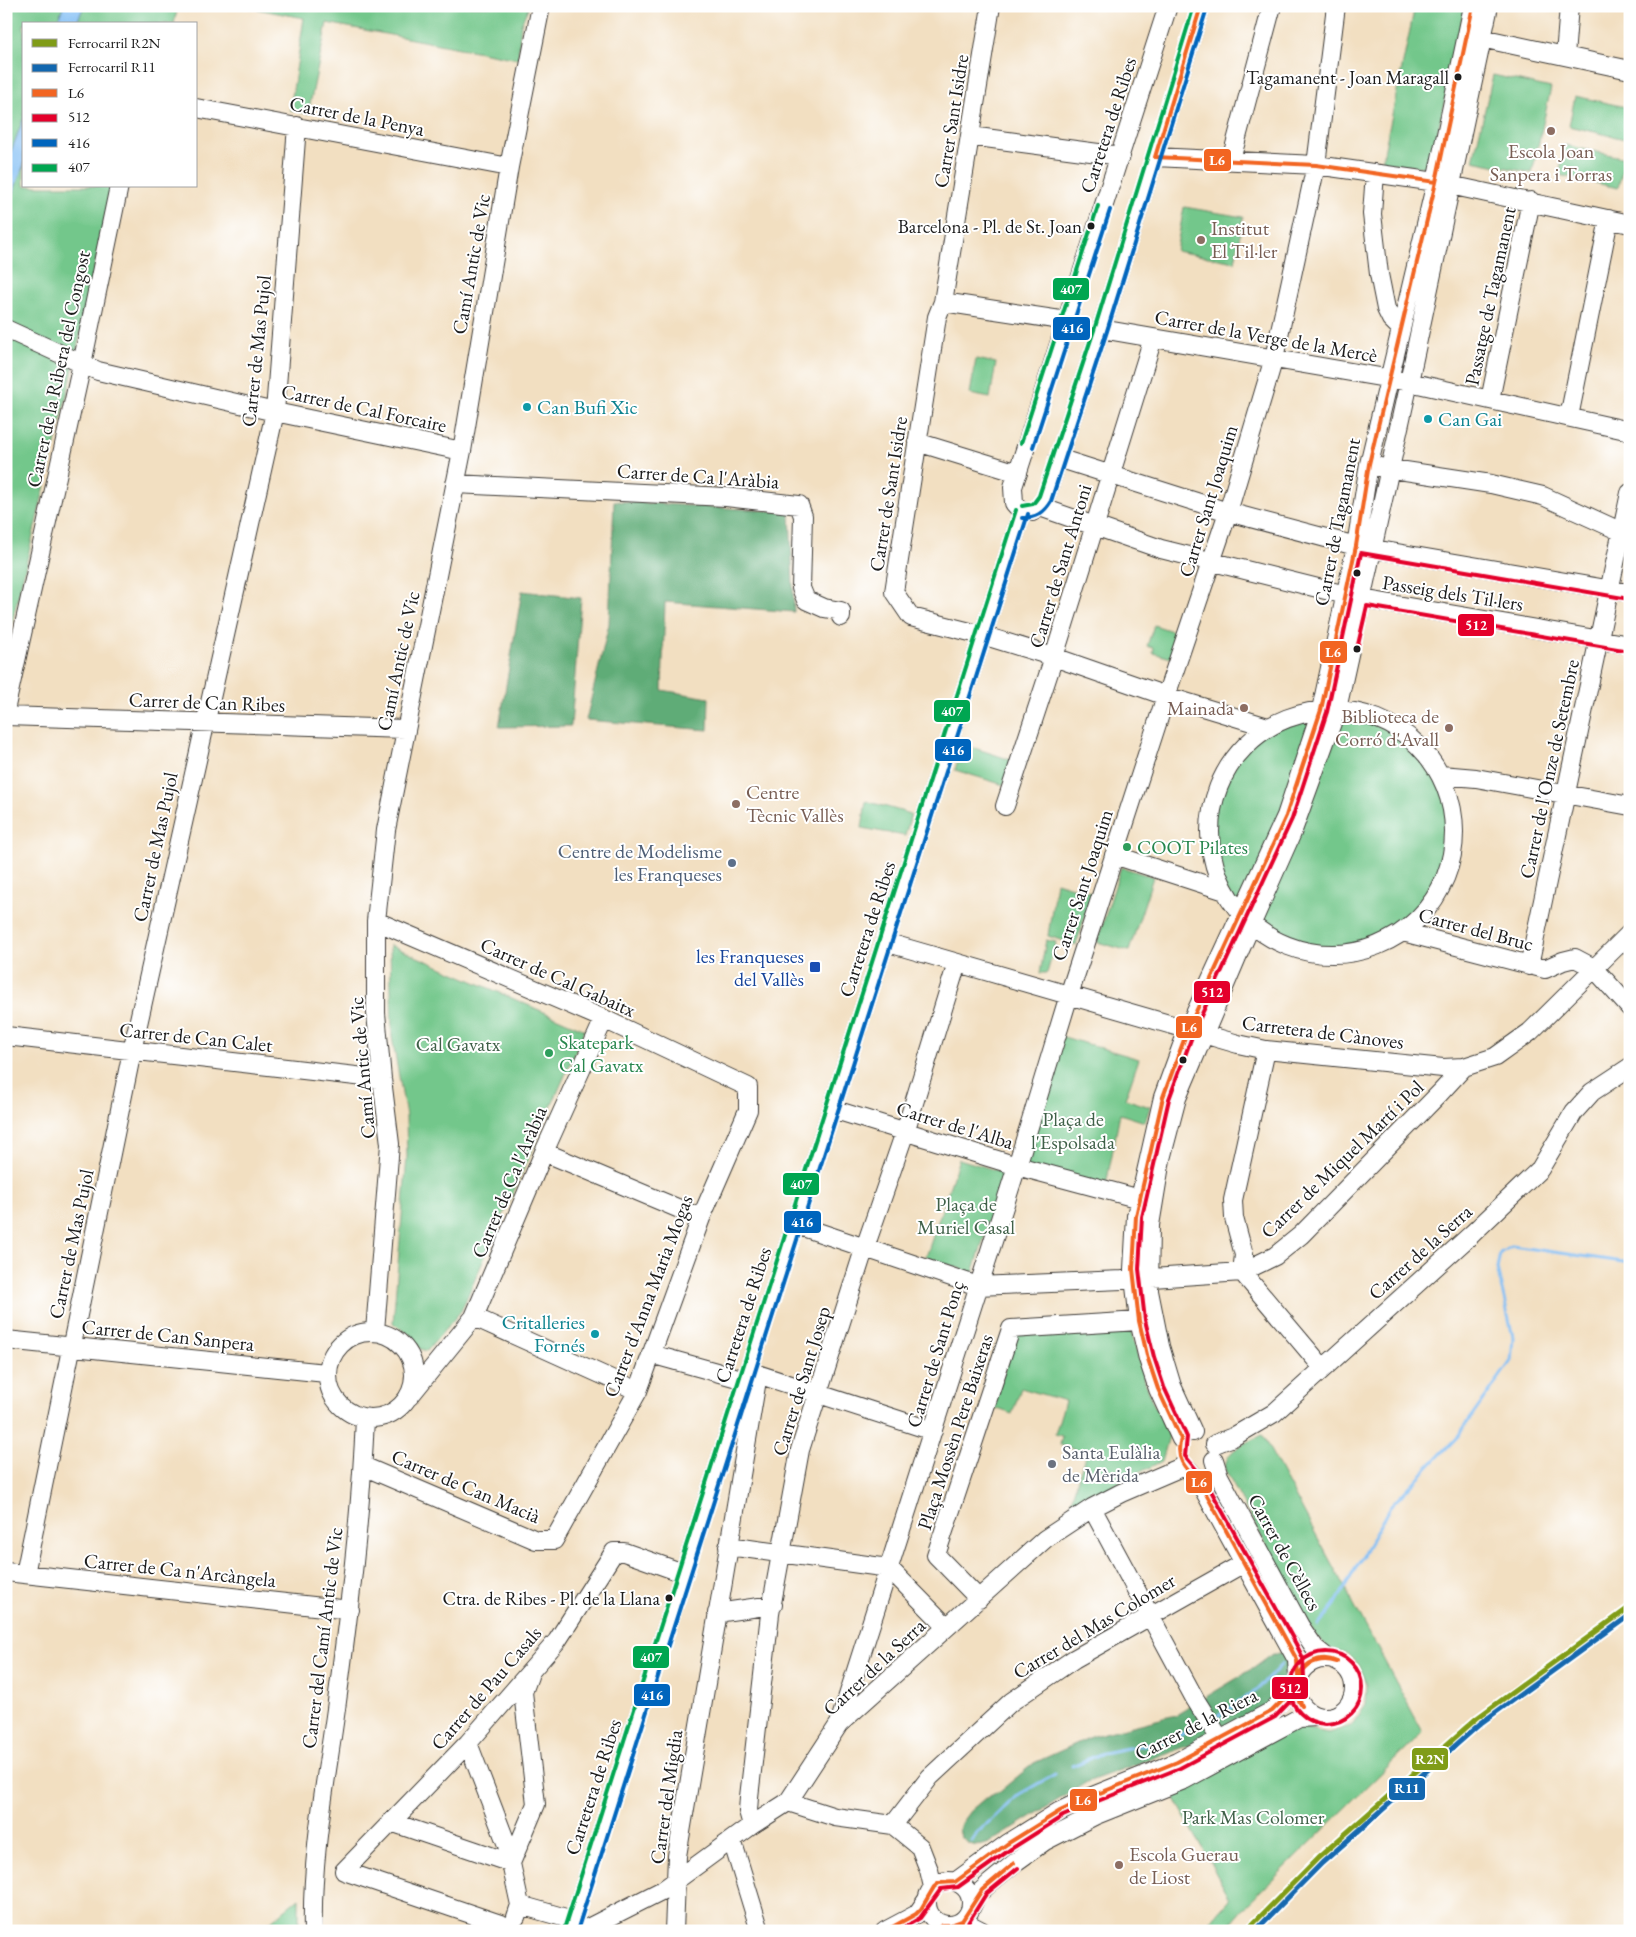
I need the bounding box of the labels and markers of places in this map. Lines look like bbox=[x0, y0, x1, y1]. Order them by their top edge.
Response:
place label: Tagamanent - Joan Maragall bbox=[1246, 65, 1449, 90]
marker: Tagamanent - Joan Maragall bbox=[1453, 72, 1463, 82]
marker: Escola Joan Sanpera i Torras bbox=[1545, 125, 1557, 137]
place label: Escola Joan Sanpera i Torras bbox=[1490, 138, 1612, 187]
place label: Barcelona - Pl. de St. Joan bbox=[898, 214, 1082, 239]
place label: Institut El Til·ler bbox=[1211, 215, 1278, 264]
marker: Barcelona - Pl. de St. Joan bbox=[1086, 221, 1096, 231]
marker: Institut El Til·ler bbox=[1195, 234, 1207, 246]
place label: Can Bufi Xic bbox=[537, 394, 638, 420]
marker: Can Bufi Xic bbox=[521, 401, 533, 413]
place label: Can Gai bbox=[1438, 406, 1502, 432]
marker: Can Gai bbox=[1422, 413, 1434, 425]
unlabelled marker bbox=[1352, 568, 1362, 578]
unlabelled marker bbox=[1352, 644, 1362, 654]
place label: Mainada bbox=[1167, 695, 1234, 721]
marker: Mainada bbox=[1238, 702, 1250, 714]
place label: Biblioteca de Corró d'Avall bbox=[1335, 703, 1439, 752]
marker: Biblioteca de Corró d'Avall bbox=[1443, 722, 1455, 734]
place label: Centre Tècnic Vallès bbox=[746, 779, 844, 828]
marker: Centre Tècnic Vallès bbox=[730, 798, 742, 810]
place label: COOT Pilates bbox=[1137, 834, 1248, 860]
place label: Centre de Modelisme les Franqueses bbox=[558, 838, 722, 887]
marker: COOT Pilates bbox=[1121, 841, 1133, 853]
marker: Centre de Modelisme les Franqueses bbox=[726, 857, 738, 869]
place label: les Franqueses del Vallès bbox=[696, 943, 804, 992]
marker: les Franqueses del Vallès bbox=[808, 960, 822, 974]
place label: Skatepark Cal Gavatx bbox=[559, 1029, 644, 1078]
marker: Skatepark Cal Gavatx bbox=[543, 1047, 555, 1059]
unlabelled marker bbox=[1178, 1055, 1188, 1065]
place label: Critalleries Fornés bbox=[502, 1309, 585, 1358]
marker: Critalleries Fornés bbox=[589, 1328, 601, 1340]
place label: Santa Eulàlia de Mèrida bbox=[1062, 1439, 1160, 1488]
marker: Santa Eulàlia de Mèrida bbox=[1046, 1458, 1058, 1470]
place label: Ctra. de Ribes - Pl. de la Llana bbox=[442, 1586, 660, 1611]
marker: Ctra. de Ribes - Pl. de la Llana bbox=[664, 1593, 674, 1603]
place label: Escola Guerau de Liost bbox=[1129, 1841, 1239, 1890]
marker: Escola Guerau de Liost bbox=[1113, 1859, 1125, 1871]

